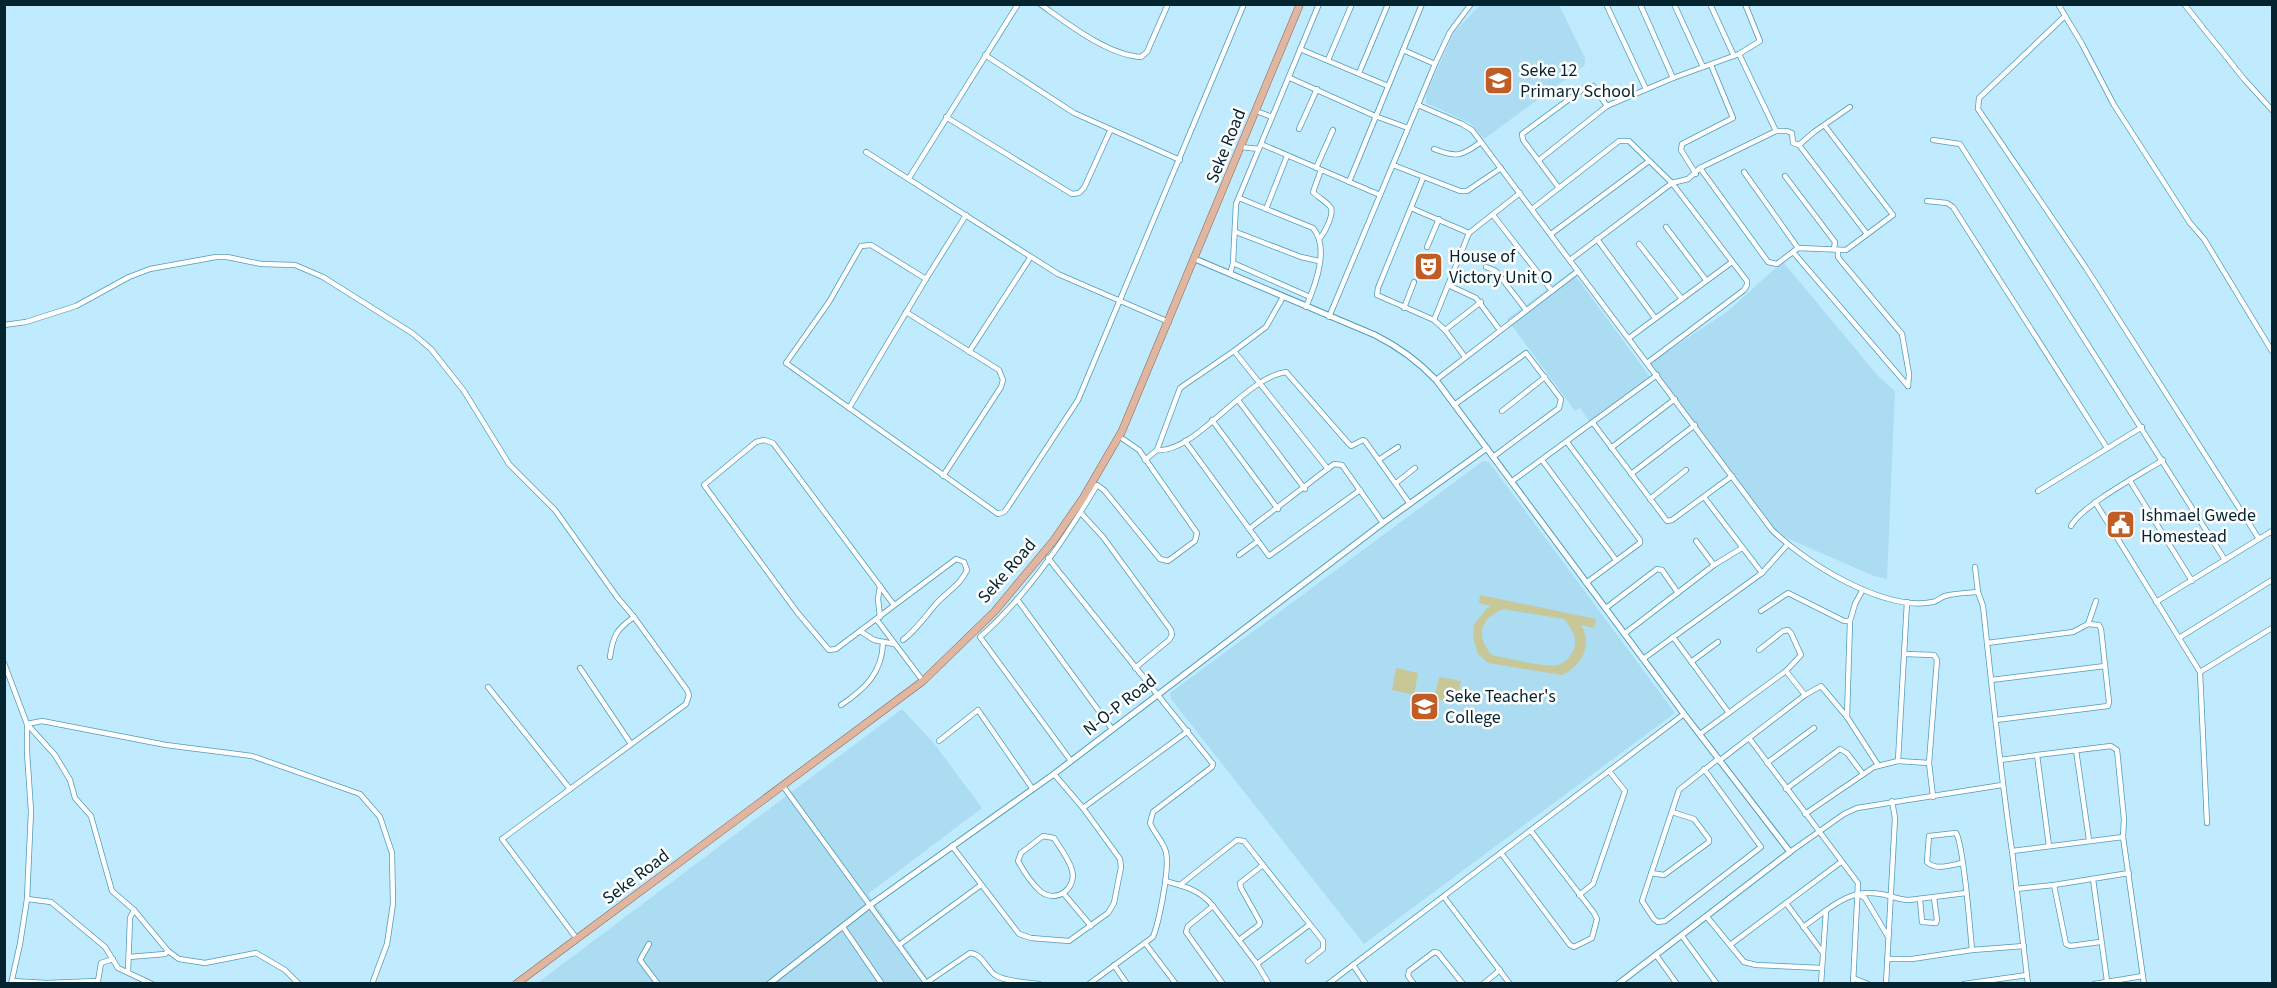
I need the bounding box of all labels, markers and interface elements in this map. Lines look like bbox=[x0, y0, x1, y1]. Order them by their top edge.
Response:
place label: Seke 12 Primary School bbox=[1520, 58, 1635, 104]
school or university icon: Seke 12 Primary School bbox=[1483, 64, 1515, 96]
street label: Seke Road bbox=[1200, 105, 1252, 187]
place label: House of Victory Unit O bbox=[1449, 244, 1553, 290]
theatre icon: House of Victory Unit O bbox=[1412, 250, 1444, 282]
place label: Ishmael Gwede Homestead bbox=[2141, 503, 2256, 549]
public building icon: Ishmael Gwede Homestead bbox=[2104, 509, 2136, 541]
street label: Seke Road bbox=[972, 533, 1042, 609]
street label: N-O-P Road bbox=[1078, 668, 1162, 742]
place label: Seke Teacher's College bbox=[1445, 684, 1556, 730]
school or university icon: Seke Teacher's College bbox=[1408, 690, 1440, 722]
street label: Seke Road bbox=[597, 843, 675, 911]

